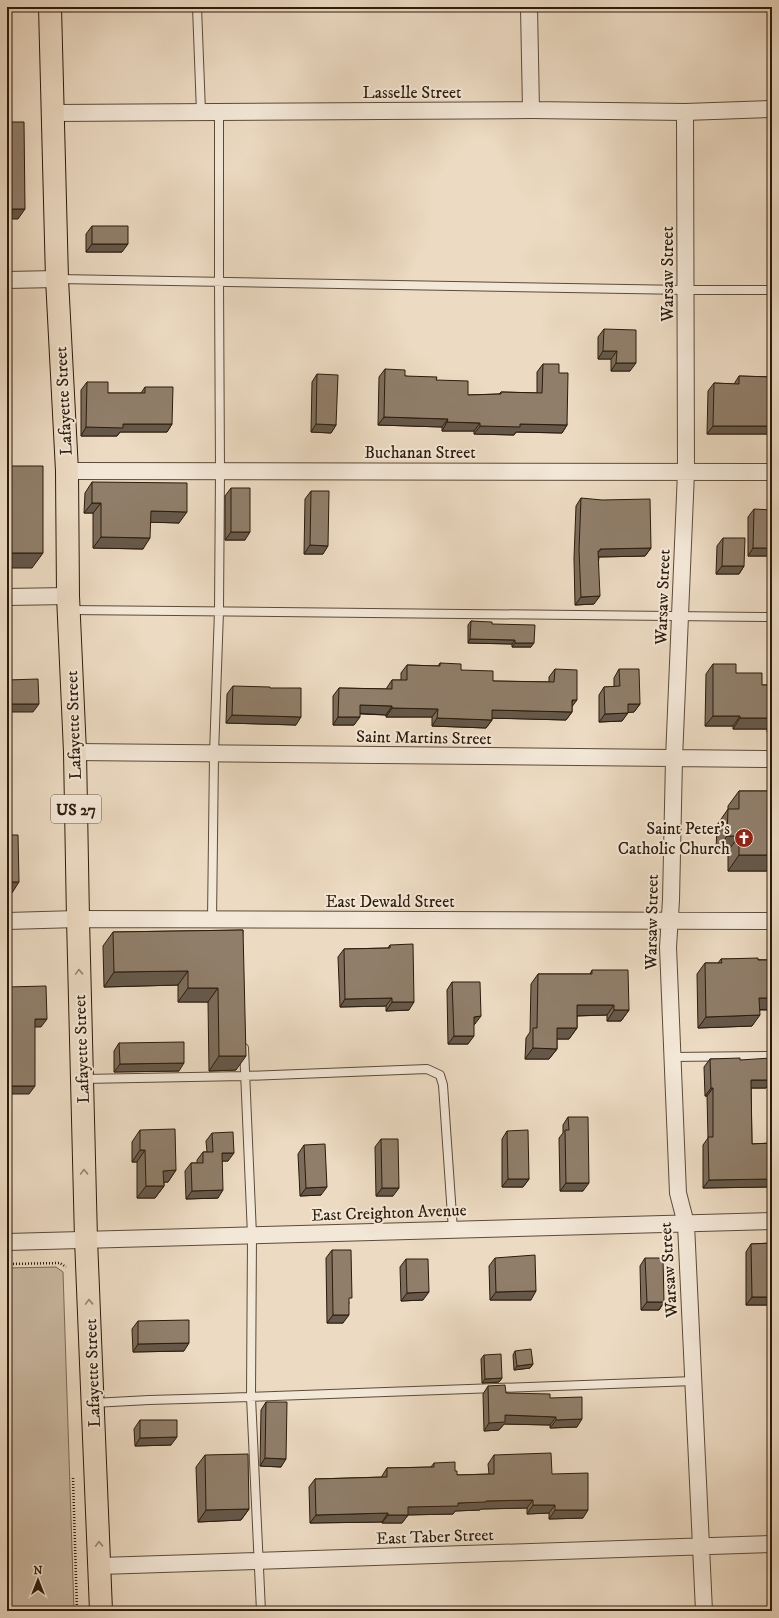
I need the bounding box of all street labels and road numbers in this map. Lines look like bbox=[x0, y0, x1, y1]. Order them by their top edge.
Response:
street label: Lasselle Street bbox=[363, 82, 462, 104]
street label: Warsaw Street bbox=[657, 226, 679, 323]
street label: Lafayette Street bbox=[50, 345, 78, 456]
street label: Buchanan Street bbox=[364, 442, 476, 464]
street label: Warsaw Street bbox=[650, 548, 676, 646]
street label: Lafayette Street bbox=[61, 670, 87, 780]
street label: Saint Martins Street bbox=[356, 726, 493, 750]
road number: US 27 bbox=[51, 795, 101, 823]
street label: Warsaw Street bbox=[640, 873, 664, 971]
street label: East Dewald Street bbox=[325, 891, 455, 913]
street label: Lafayette Street bbox=[69, 994, 95, 1104]
street label: East Creighton Avenue bbox=[311, 1199, 467, 1227]
street label: Warsaw Street bbox=[655, 1221, 683, 1319]
street label: Lafayette Street bbox=[80, 1318, 106, 1428]
street label: East Taber Street bbox=[376, 1524, 495, 1550]

